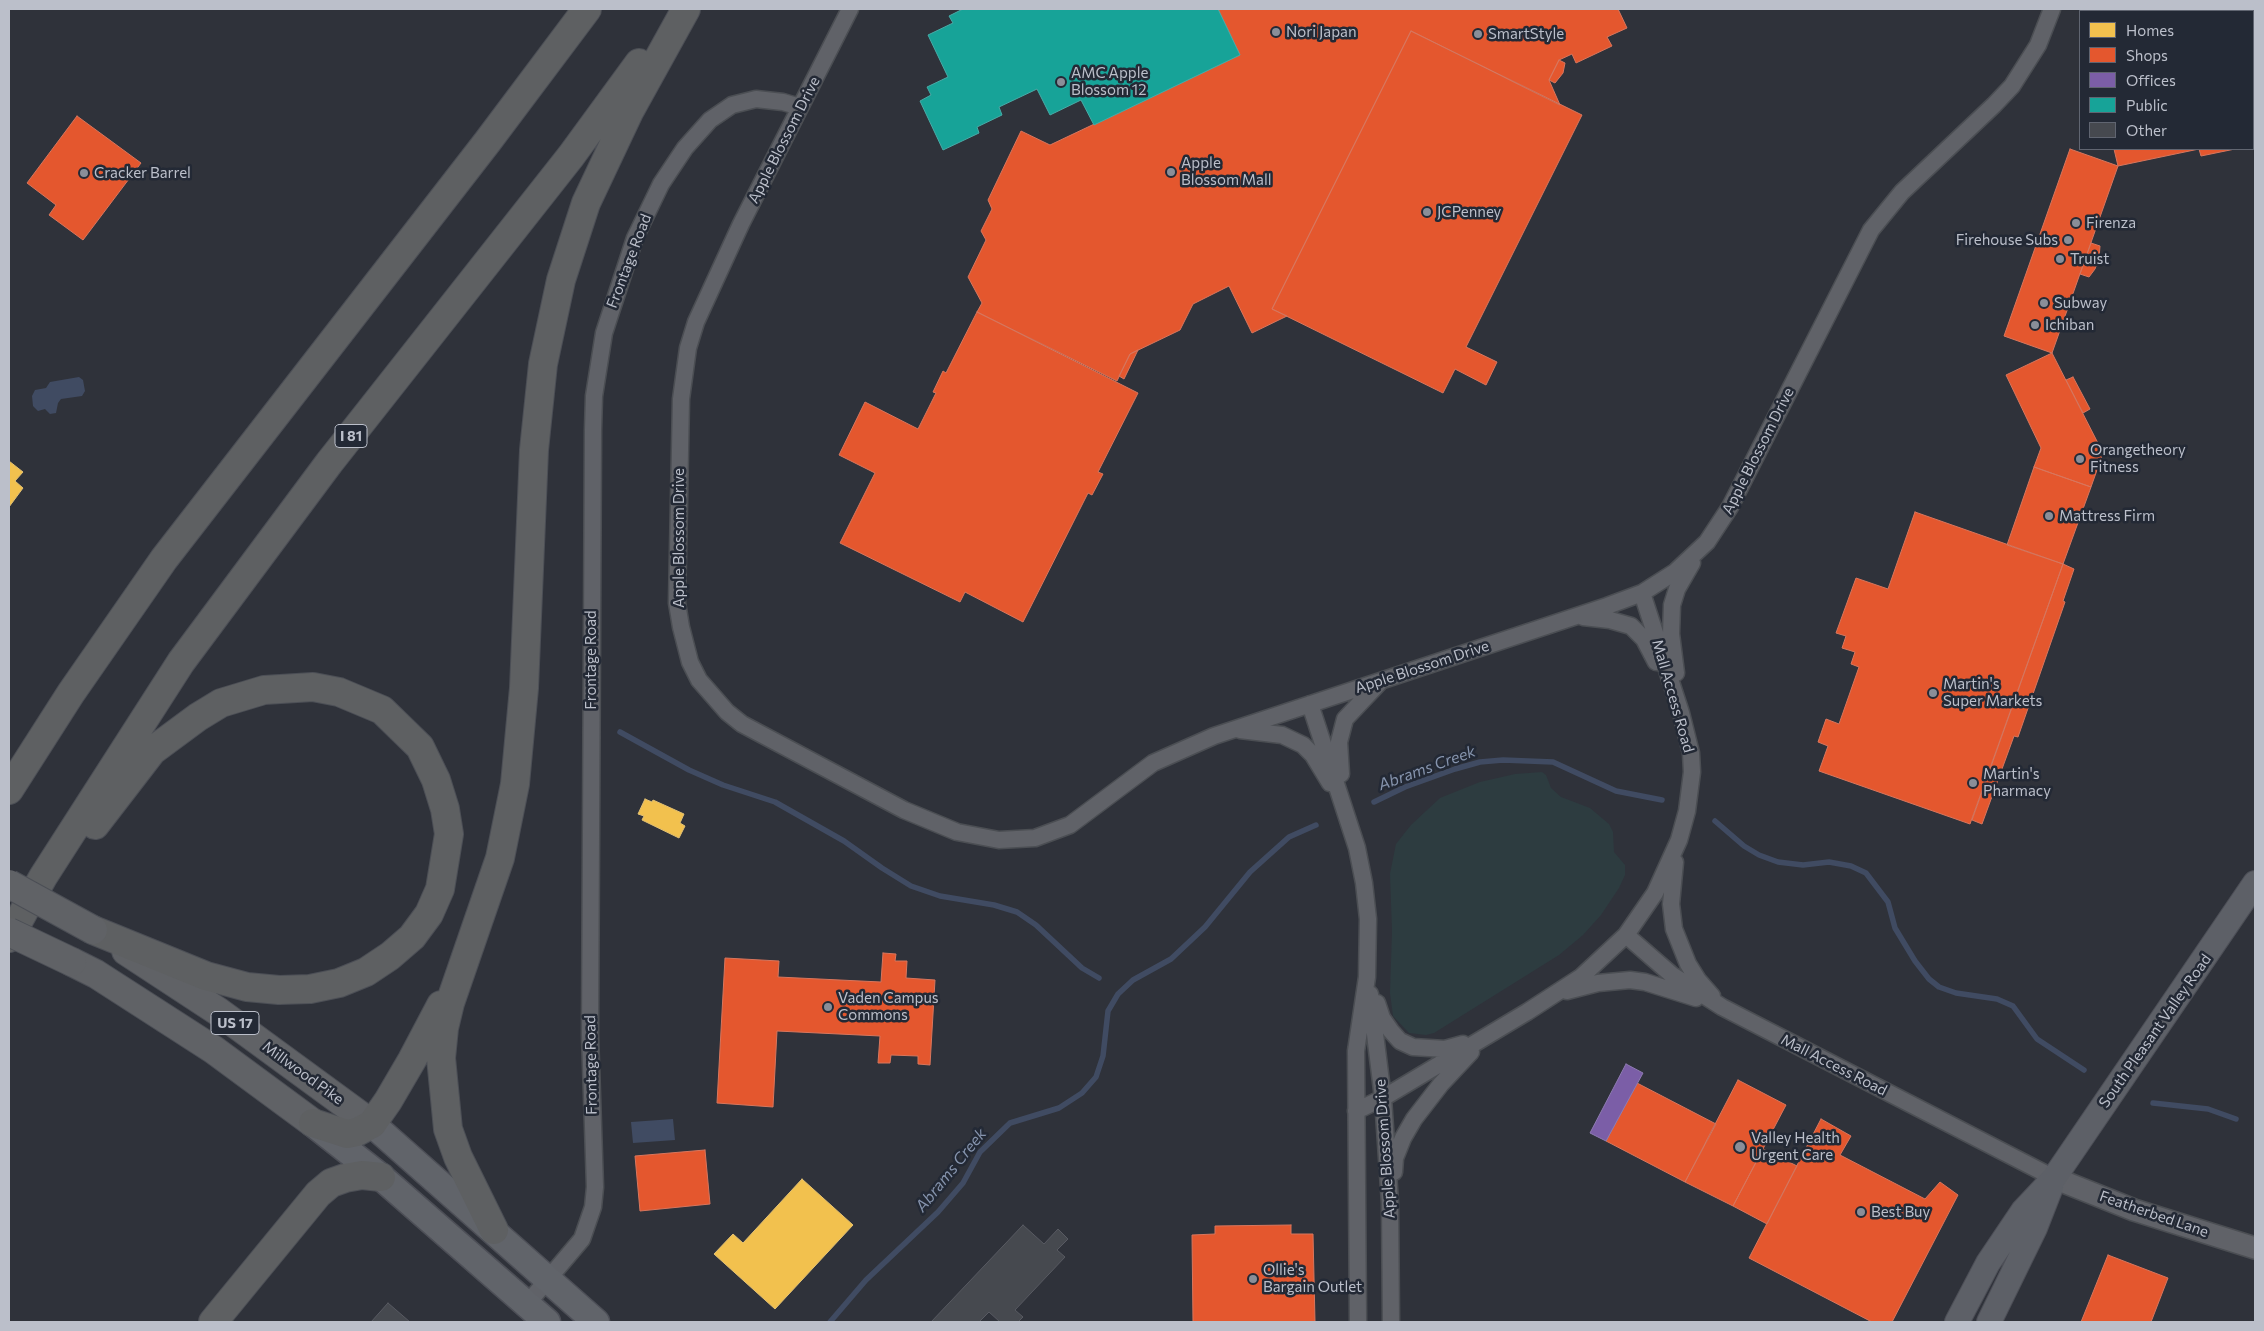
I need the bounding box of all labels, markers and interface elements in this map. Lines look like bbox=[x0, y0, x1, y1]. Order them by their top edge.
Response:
legend bbox=[2079, 10, 2254, 150]
text: Homes bbox=[2126, 21, 2174, 39]
place label: Nori Japan bbox=[1286, 23, 1357, 41]
place label: SmartStyle bbox=[1488, 25, 1564, 43]
marker: Nori Japan bbox=[1270, 26, 1282, 38]
marker: SmartStyle bbox=[1472, 28, 1484, 40]
text: Shops bbox=[2126, 46, 2168, 64]
place label: AMC Apple Blossom 12 bbox=[1071, 64, 1148, 99]
text: Offices bbox=[2126, 71, 2176, 89]
street label: Apple Blossom Drive bbox=[744, 74, 824, 206]
marker: AMC Apple Blossom 12 bbox=[1055, 76, 1067, 88]
text: Public bbox=[2126, 96, 2168, 114]
text: Other bbox=[2126, 121, 2167, 139]
place label: Apple Blossom Mall bbox=[1181, 154, 1272, 189]
place label: Cracker Barrel bbox=[94, 164, 191, 182]
marker: Apple Blossom Mall bbox=[1165, 166, 1177, 178]
marker: Cracker Barrel bbox=[78, 167, 90, 179]
place label: JCPenney bbox=[1437, 203, 1501, 221]
marker: JCPenney bbox=[1421, 206, 1433, 218]
street label: Frontage Road bbox=[603, 211, 655, 311]
place label: Firenza bbox=[2086, 214, 2136, 232]
marker: Firenza bbox=[2070, 217, 2082, 229]
place label: Firehouse Subs bbox=[1956, 231, 2058, 249]
marker: Firehouse Subs bbox=[2062, 234, 2074, 246]
place label: Truist bbox=[2070, 250, 2110, 268]
marker: Truist bbox=[2054, 253, 2066, 265]
place label: Subway bbox=[2054, 294, 2107, 312]
marker: Subway bbox=[2038, 297, 2050, 309]
place label: Ichiban bbox=[2045, 316, 2094, 334]
marker: Ichiban bbox=[2029, 319, 2041, 331]
street label: Apple Blossom Drive bbox=[1718, 385, 1798, 517]
road number: I 81 bbox=[335, 424, 367, 448]
place label: Orangetheory Fitness bbox=[2090, 441, 2186, 476]
marker: Orangetheory Fitness bbox=[2074, 453, 2086, 465]
street label: Apple Blossom Drive bbox=[670, 468, 688, 608]
place label: Mattress Firm bbox=[2059, 507, 2155, 525]
marker: Mattress Firm bbox=[2043, 510, 2055, 522]
street label: Frontage Road bbox=[582, 610, 600, 710]
street label: Apple Blossom Drive bbox=[1353, 637, 1491, 697]
street label: Mall Access Road bbox=[1648, 637, 1698, 755]
place label: Martin's Super Markets bbox=[1943, 675, 2042, 710]
marker: Martin's Super Markets bbox=[1927, 687, 1939, 699]
water label: Abrams Creek bbox=[1376, 742, 1478, 794]
place label: Martin's Pharmacy bbox=[1983, 765, 2051, 800]
marker: Martin's Pharmacy bbox=[1967, 777, 1979, 789]
street label: South Pleasant Valley Road bbox=[2095, 951, 2215, 1111]
place label: Vaden Campus Commons bbox=[838, 989, 939, 1024]
marker: Vaden Campus Commons bbox=[822, 1001, 834, 1013]
road number: US 17 bbox=[211, 1011, 259, 1034]
street label: Frontage Road bbox=[581, 1015, 601, 1115]
street label: Mall Access Road bbox=[1778, 1030, 1890, 1100]
street label: Millwood Pike bbox=[259, 1038, 347, 1108]
street label: Apple Blossom Drive bbox=[1371, 1079, 1399, 1219]
water label: Abrams Creek bbox=[911, 1124, 991, 1216]
place label: Valley Health Urgent Care bbox=[1751, 1129, 1840, 1164]
marker: Valley Health Urgent Care bbox=[1733, 1140, 1747, 1154]
street label: Featherbed Lane bbox=[2097, 1187, 2211, 1241]
place label: Best Buy bbox=[1871, 1203, 1930, 1221]
marker: Best Buy bbox=[1855, 1206, 1867, 1218]
place label: Ollie's Bargain Outlet bbox=[1263, 1261, 1362, 1296]
marker: Ollie's Bargain Outlet bbox=[1247, 1273, 1259, 1285]

